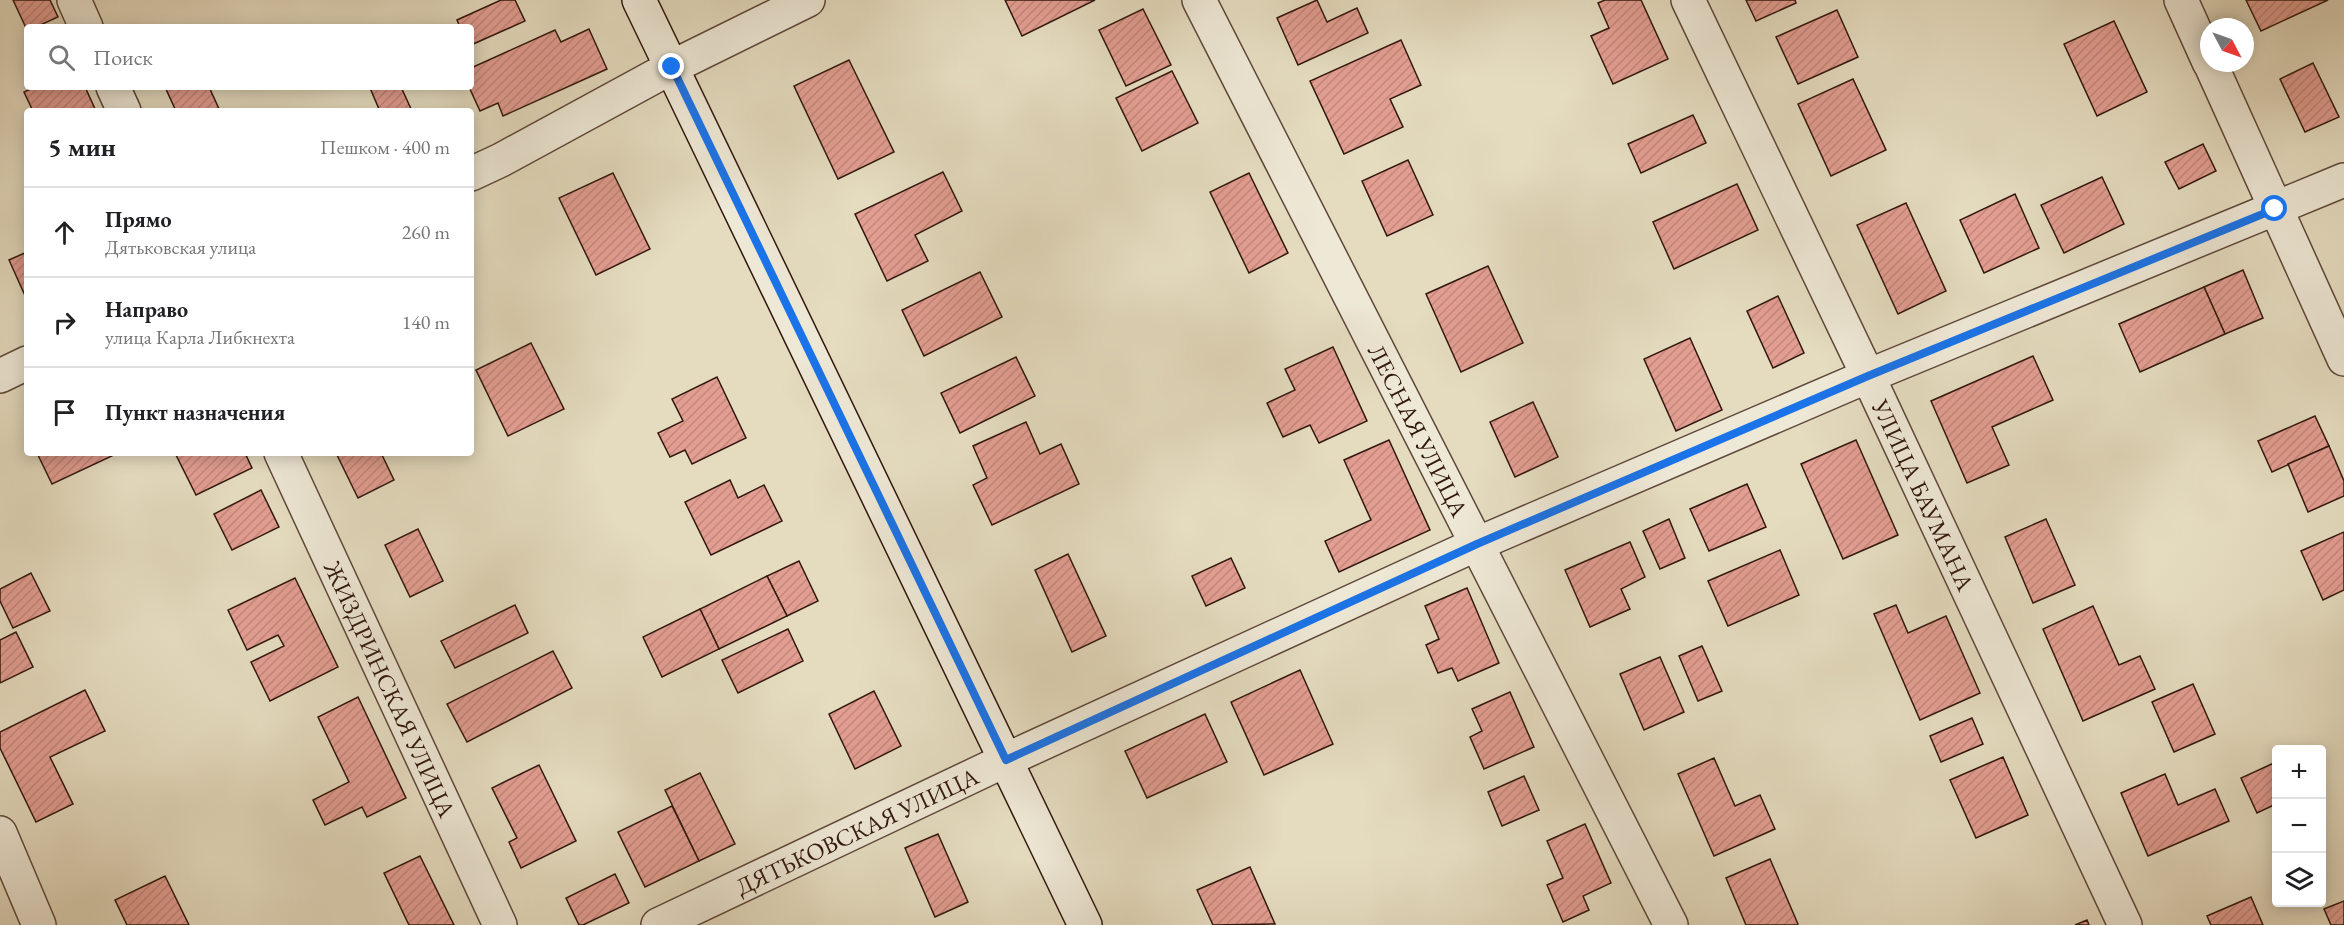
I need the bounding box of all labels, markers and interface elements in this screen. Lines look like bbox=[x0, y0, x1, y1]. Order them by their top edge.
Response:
north arrow bbox=[2200, 18, 2254, 72]
search box bbox=[24, 24, 474, 90]
icon: search bbox=[45, 41, 78, 74]
text: Поиск bbox=[93, 43, 153, 72]
route end bbox=[658, 53, 684, 79]
text: 5 мин bbox=[48, 130, 116, 164]
text: Пешком · 400 m bbox=[320, 134, 450, 160]
route start bbox=[2261, 195, 2287, 221]
text: Прямо bbox=[105, 205, 172, 234]
icon: ahead bbox=[48, 216, 81, 249]
text: 260 m bbox=[402, 219, 450, 245]
text: Дятьковская улица bbox=[105, 234, 256, 260]
text: Направо bbox=[105, 295, 188, 324]
icon: right bbox=[48, 306, 81, 339]
text: 140 m bbox=[402, 309, 450, 335]
text: улица Карла Либкнехта bbox=[105, 324, 295, 350]
street label: ЛЕСНАЯ УЛИЦА bbox=[1362, 339, 1476, 522]
street label: УЛИЦА БАУМАНА bbox=[1865, 393, 1982, 596]
icon: arrive bbox=[48, 396, 81, 429]
text: Пункт назначения bbox=[105, 398, 285, 427]
street label: ЖИЗДРИНСКАЯ УЛИЦА bbox=[317, 555, 463, 822]
map controls bbox=[2272, 745, 2326, 907]
button: + bbox=[2272, 745, 2326, 799]
street label: ДЯТЬКОВСКАЯ УЛИЦА bbox=[730, 760, 984, 902]
button: − bbox=[2272, 799, 2326, 853]
button: layers bbox=[2272, 853, 2326, 907]

